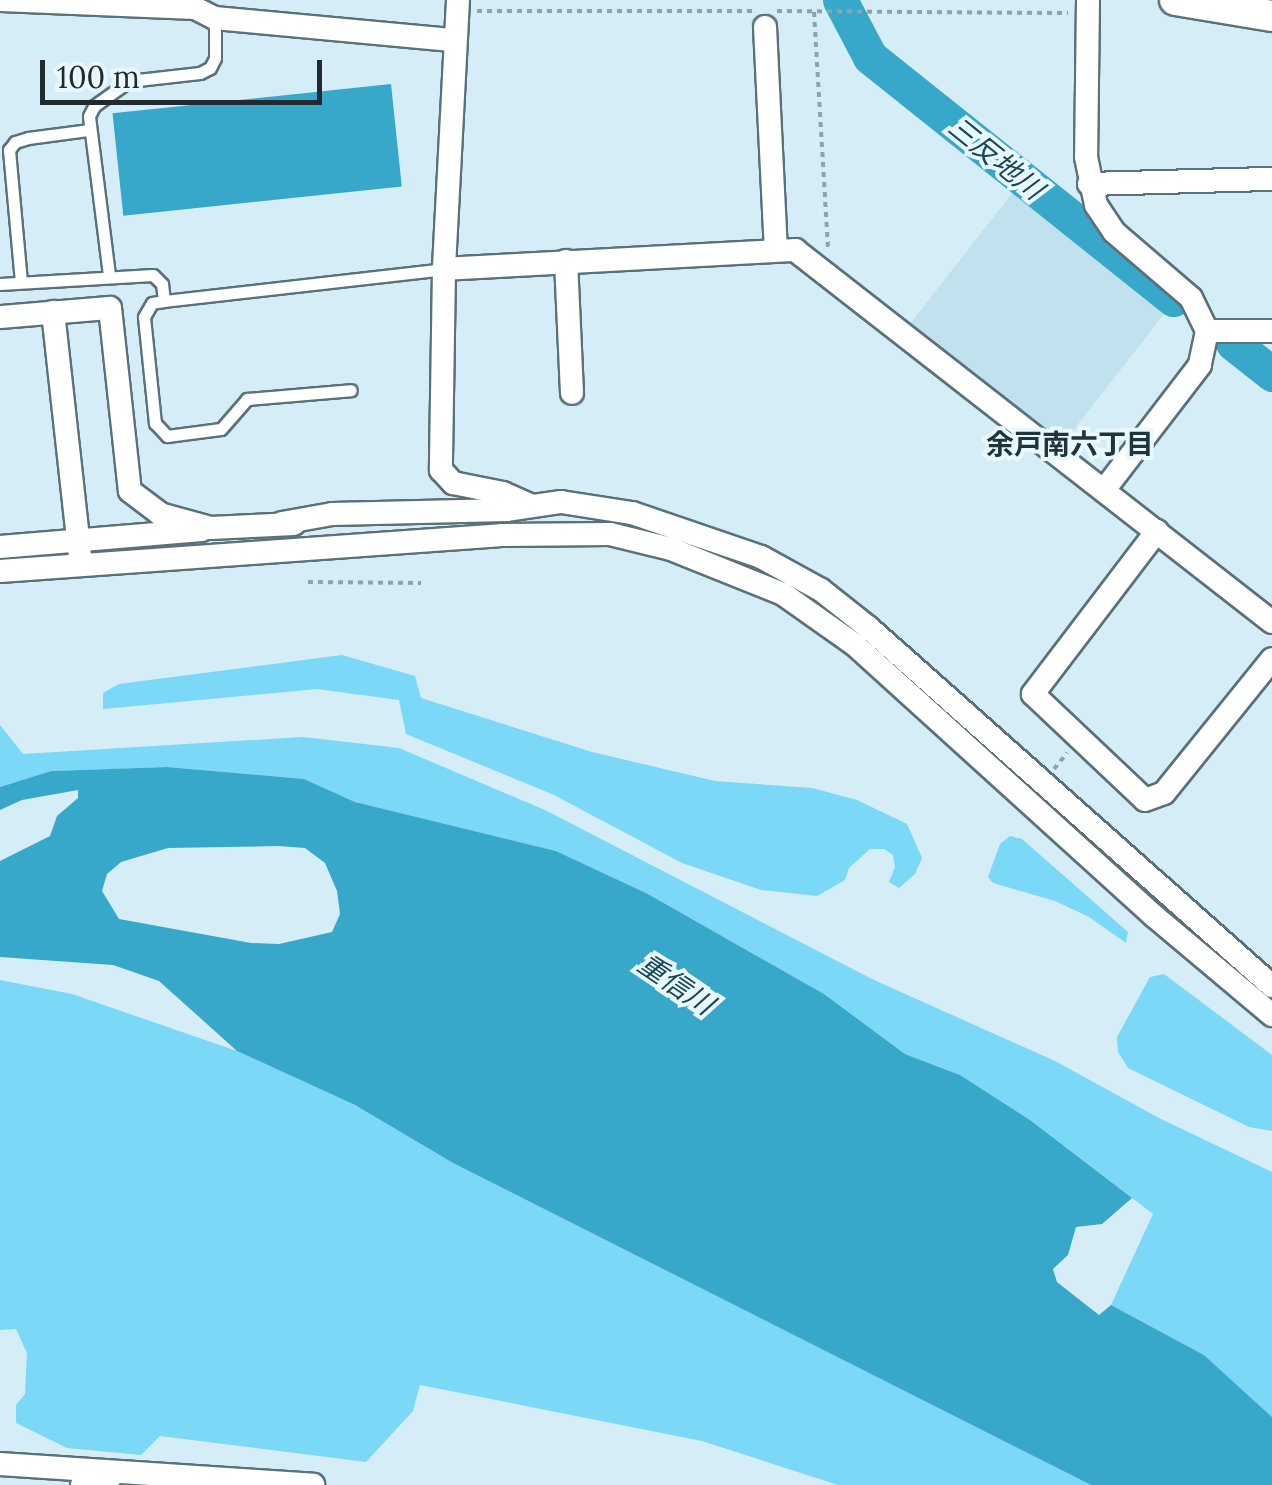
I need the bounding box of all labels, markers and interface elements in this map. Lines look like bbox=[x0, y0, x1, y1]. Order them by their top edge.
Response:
scale bar bbox=[45, 40, 328, 102]
text: 100 m bbox=[57, 58, 140, 96]
water label: 三反地川 bbox=[942, 110, 1050, 206]
district label: 余戸南六丁目 bbox=[986, 427, 1154, 461]
water label: 重信川 bbox=[632, 947, 720, 1021]

